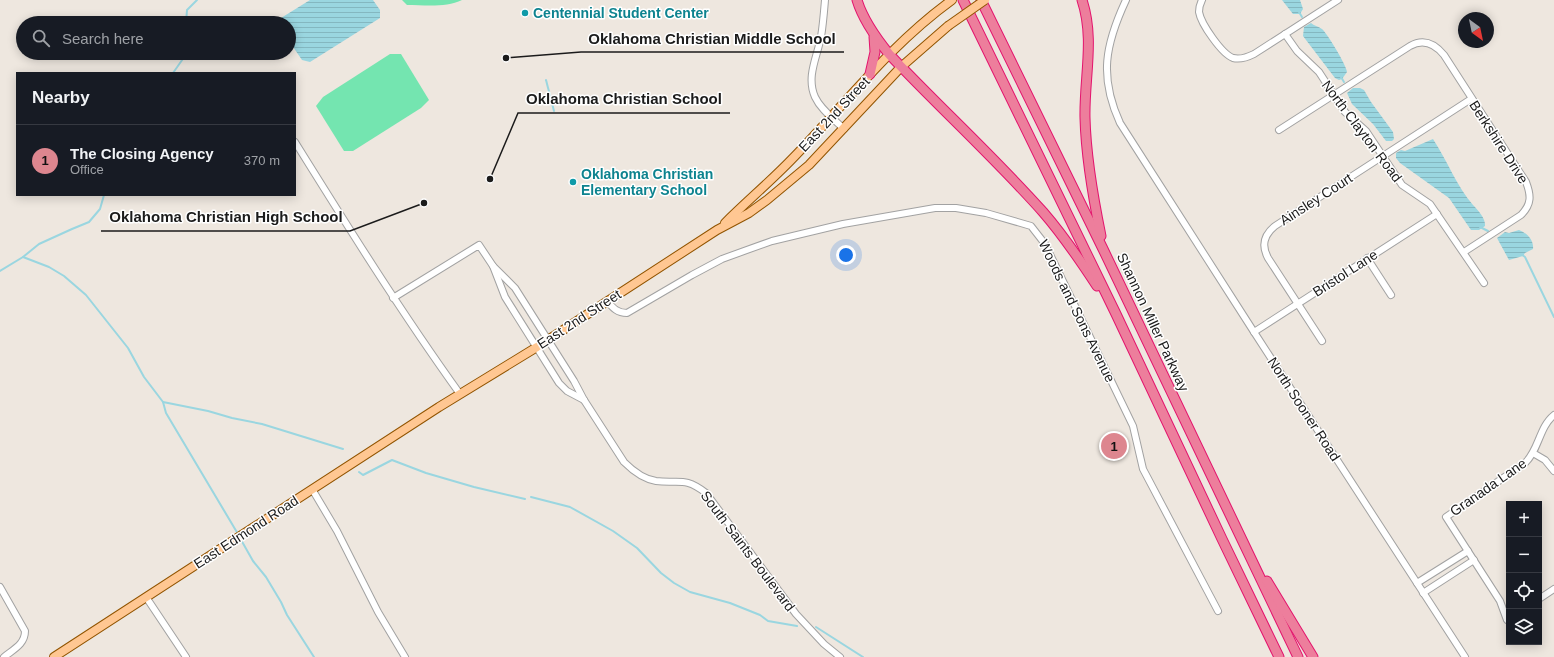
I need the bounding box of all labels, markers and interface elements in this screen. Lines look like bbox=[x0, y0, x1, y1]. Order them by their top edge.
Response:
place label: Centennial Student Center bbox=[533, 5, 709, 21]
marker: Centennial Student Center bbox=[520, 8, 530, 18]
north arrow bbox=[1458, 12, 1494, 48]
search box bbox=[16, 16, 296, 60]
callout: Oklahoma Christian Middle School bbox=[581, 25, 844, 52]
icon: search bbox=[30, 27, 52, 49]
text: Search here bbox=[62, 30, 144, 47]
text: Oklahoma Christian Middle School bbox=[588, 30, 836, 47]
street label: East 2nd Street bbox=[795, 73, 873, 155]
street label: North Clayton Road bbox=[1319, 77, 1405, 185]
callout: Oklahoma Christian School bbox=[518, 86, 730, 113]
text: Nearby bbox=[32, 88, 90, 107]
text: Oklahoma Christian School bbox=[526, 90, 722, 107]
street label: Berkshire Drive bbox=[1466, 98, 1532, 187]
text: The Closing Agency bbox=[70, 145, 214, 162]
text: 1 bbox=[41, 153, 49, 168]
text: 370 m bbox=[244, 153, 280, 168]
text: Office bbox=[70, 162, 104, 177]
place label: Oklahoma Christian Elementary School bbox=[581, 166, 713, 198]
street label: Ainsley Court bbox=[1277, 170, 1355, 228]
marker: Oklahoma Christian Elementary School bbox=[568, 177, 578, 187]
callout: Oklahoma Christian High School bbox=[101, 204, 350, 231]
text: Oklahoma Christian High School bbox=[109, 208, 343, 225]
street label: Woods and Sons Avenue bbox=[1035, 237, 1119, 385]
your location bbox=[836, 245, 856, 265]
street label: Bristol Lane bbox=[1310, 246, 1381, 300]
street label: Shannon Miller Parkway bbox=[1114, 250, 1192, 394]
street label: East 2nd Street bbox=[534, 286, 624, 352]
street label: North Sooner Road bbox=[1264, 354, 1344, 464]
pin: 1 bbox=[1101, 431, 1127, 461]
street label: Granada Lane bbox=[1447, 455, 1529, 519]
street label: South Saints Boulevard bbox=[698, 488, 798, 614]
street label: East Edmond Road bbox=[191, 492, 301, 572]
map controls bbox=[1506, 501, 1542, 645]
button: + bbox=[1506, 501, 1542, 537]
button: − bbox=[1506, 537, 1542, 573]
button: locate bbox=[1506, 573, 1542, 609]
button: layers bbox=[1506, 609, 1542, 645]

